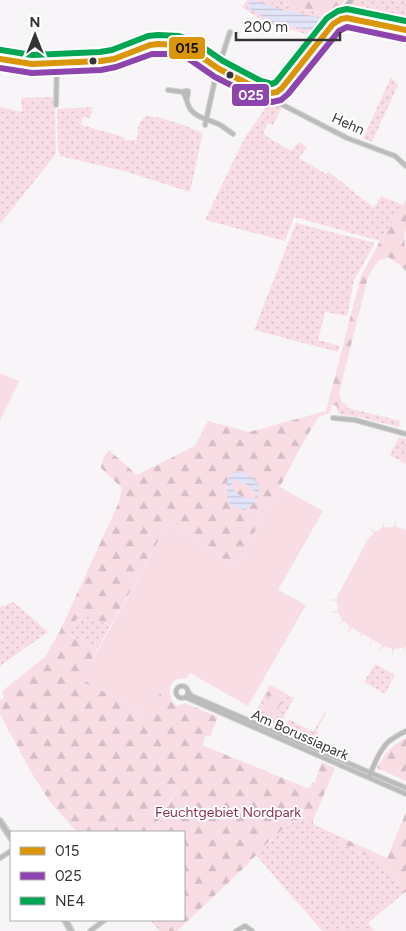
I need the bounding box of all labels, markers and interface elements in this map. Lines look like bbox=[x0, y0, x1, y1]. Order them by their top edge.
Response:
north arrow bbox=[10, 10, 60, 60]
scale bar bbox=[236, 10, 340, 42]
text: N bbox=[30, 14, 40, 31]
text: 200 m bbox=[244, 18, 288, 36]
line badge: 015 bbox=[168, 36, 206, 60]
text: 015 bbox=[175, 40, 199, 57]
unlabelled marker bbox=[88, 56, 98, 66]
unlabelled marker bbox=[225, 70, 235, 80]
line badge: 025 bbox=[231, 83, 270, 107]
text: 025 bbox=[238, 87, 264, 104]
street label: Hehn bbox=[329, 109, 367, 139]
street label: Am Borussiapark bbox=[249, 706, 351, 764]
park label: Feuchtgebiet Nordpark bbox=[155, 804, 301, 821]
legend bbox=[10, 831, 185, 921]
text: 015 bbox=[55, 842, 79, 860]
text: 025 bbox=[55, 867, 82, 885]
text: NE4 bbox=[55, 892, 85, 910]

